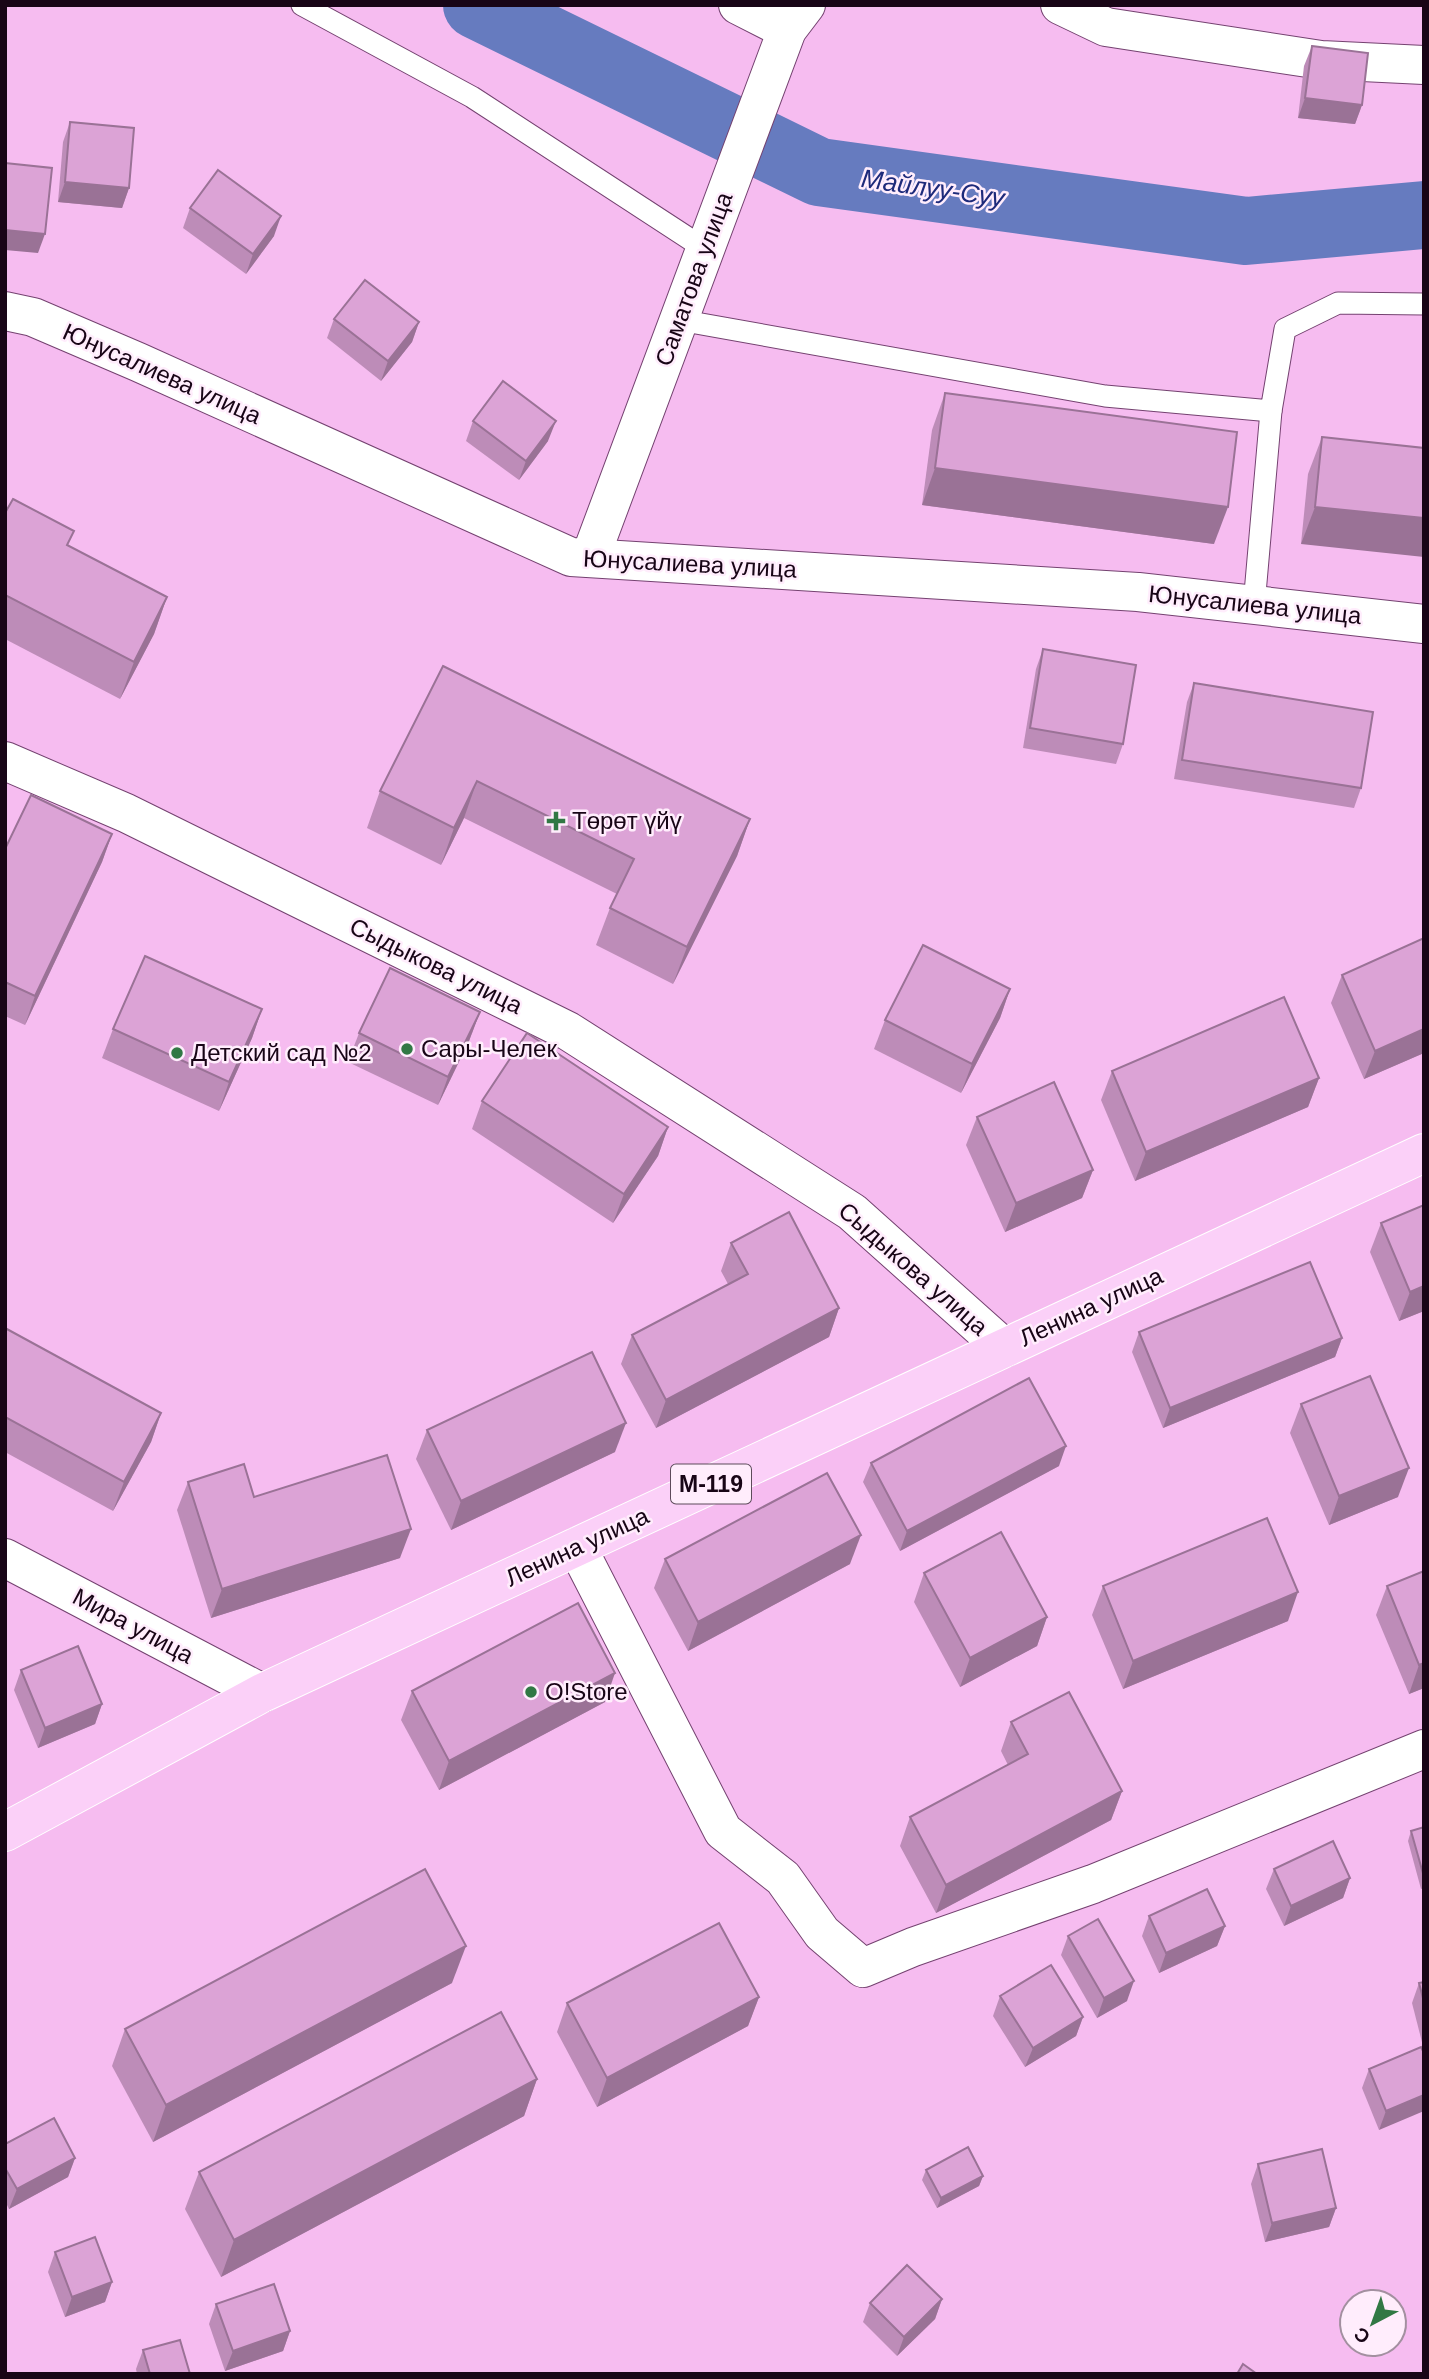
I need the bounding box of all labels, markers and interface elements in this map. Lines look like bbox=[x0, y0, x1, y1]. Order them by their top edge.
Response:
water label: Майлуу-Суу bbox=[859, 163, 1009, 213]
street label: Саматова улица bbox=[650, 188, 738, 369]
street label: Юнусалиева улица bbox=[59, 318, 266, 430]
street label: Юнусалиева улица bbox=[583, 544, 798, 583]
street label: Юнусалиева улица bbox=[1147, 580, 1363, 629]
place label: Төрөт үйү bbox=[572, 807, 682, 834]
marker: Төрөт үйү bbox=[546, 811, 566, 831]
street label: Сыдыкова улица bbox=[346, 912, 527, 1019]
place label: Сары-Челек bbox=[421, 1035, 557, 1062]
place label: Детский сад №2 bbox=[191, 1039, 372, 1066]
marker: Сары-Челек bbox=[399, 1041, 415, 1057]
marker: Детский сад №2 bbox=[169, 1045, 185, 1061]
street label: Сыдыкова улица bbox=[833, 1197, 994, 1341]
street label: Ленина улица bbox=[1015, 1261, 1167, 1352]
road number: М-119 bbox=[671, 1464, 751, 1504]
street label: Ленина улица bbox=[501, 1501, 653, 1592]
street label: Мира улица bbox=[68, 1582, 199, 1669]
place label: O!Store bbox=[545, 1678, 628, 1705]
marker: O!Store bbox=[523, 1684, 539, 1700]
north arrow bbox=[1338, 2288, 1408, 2358]
text: С bbox=[1350, 2323, 1374, 2348]

